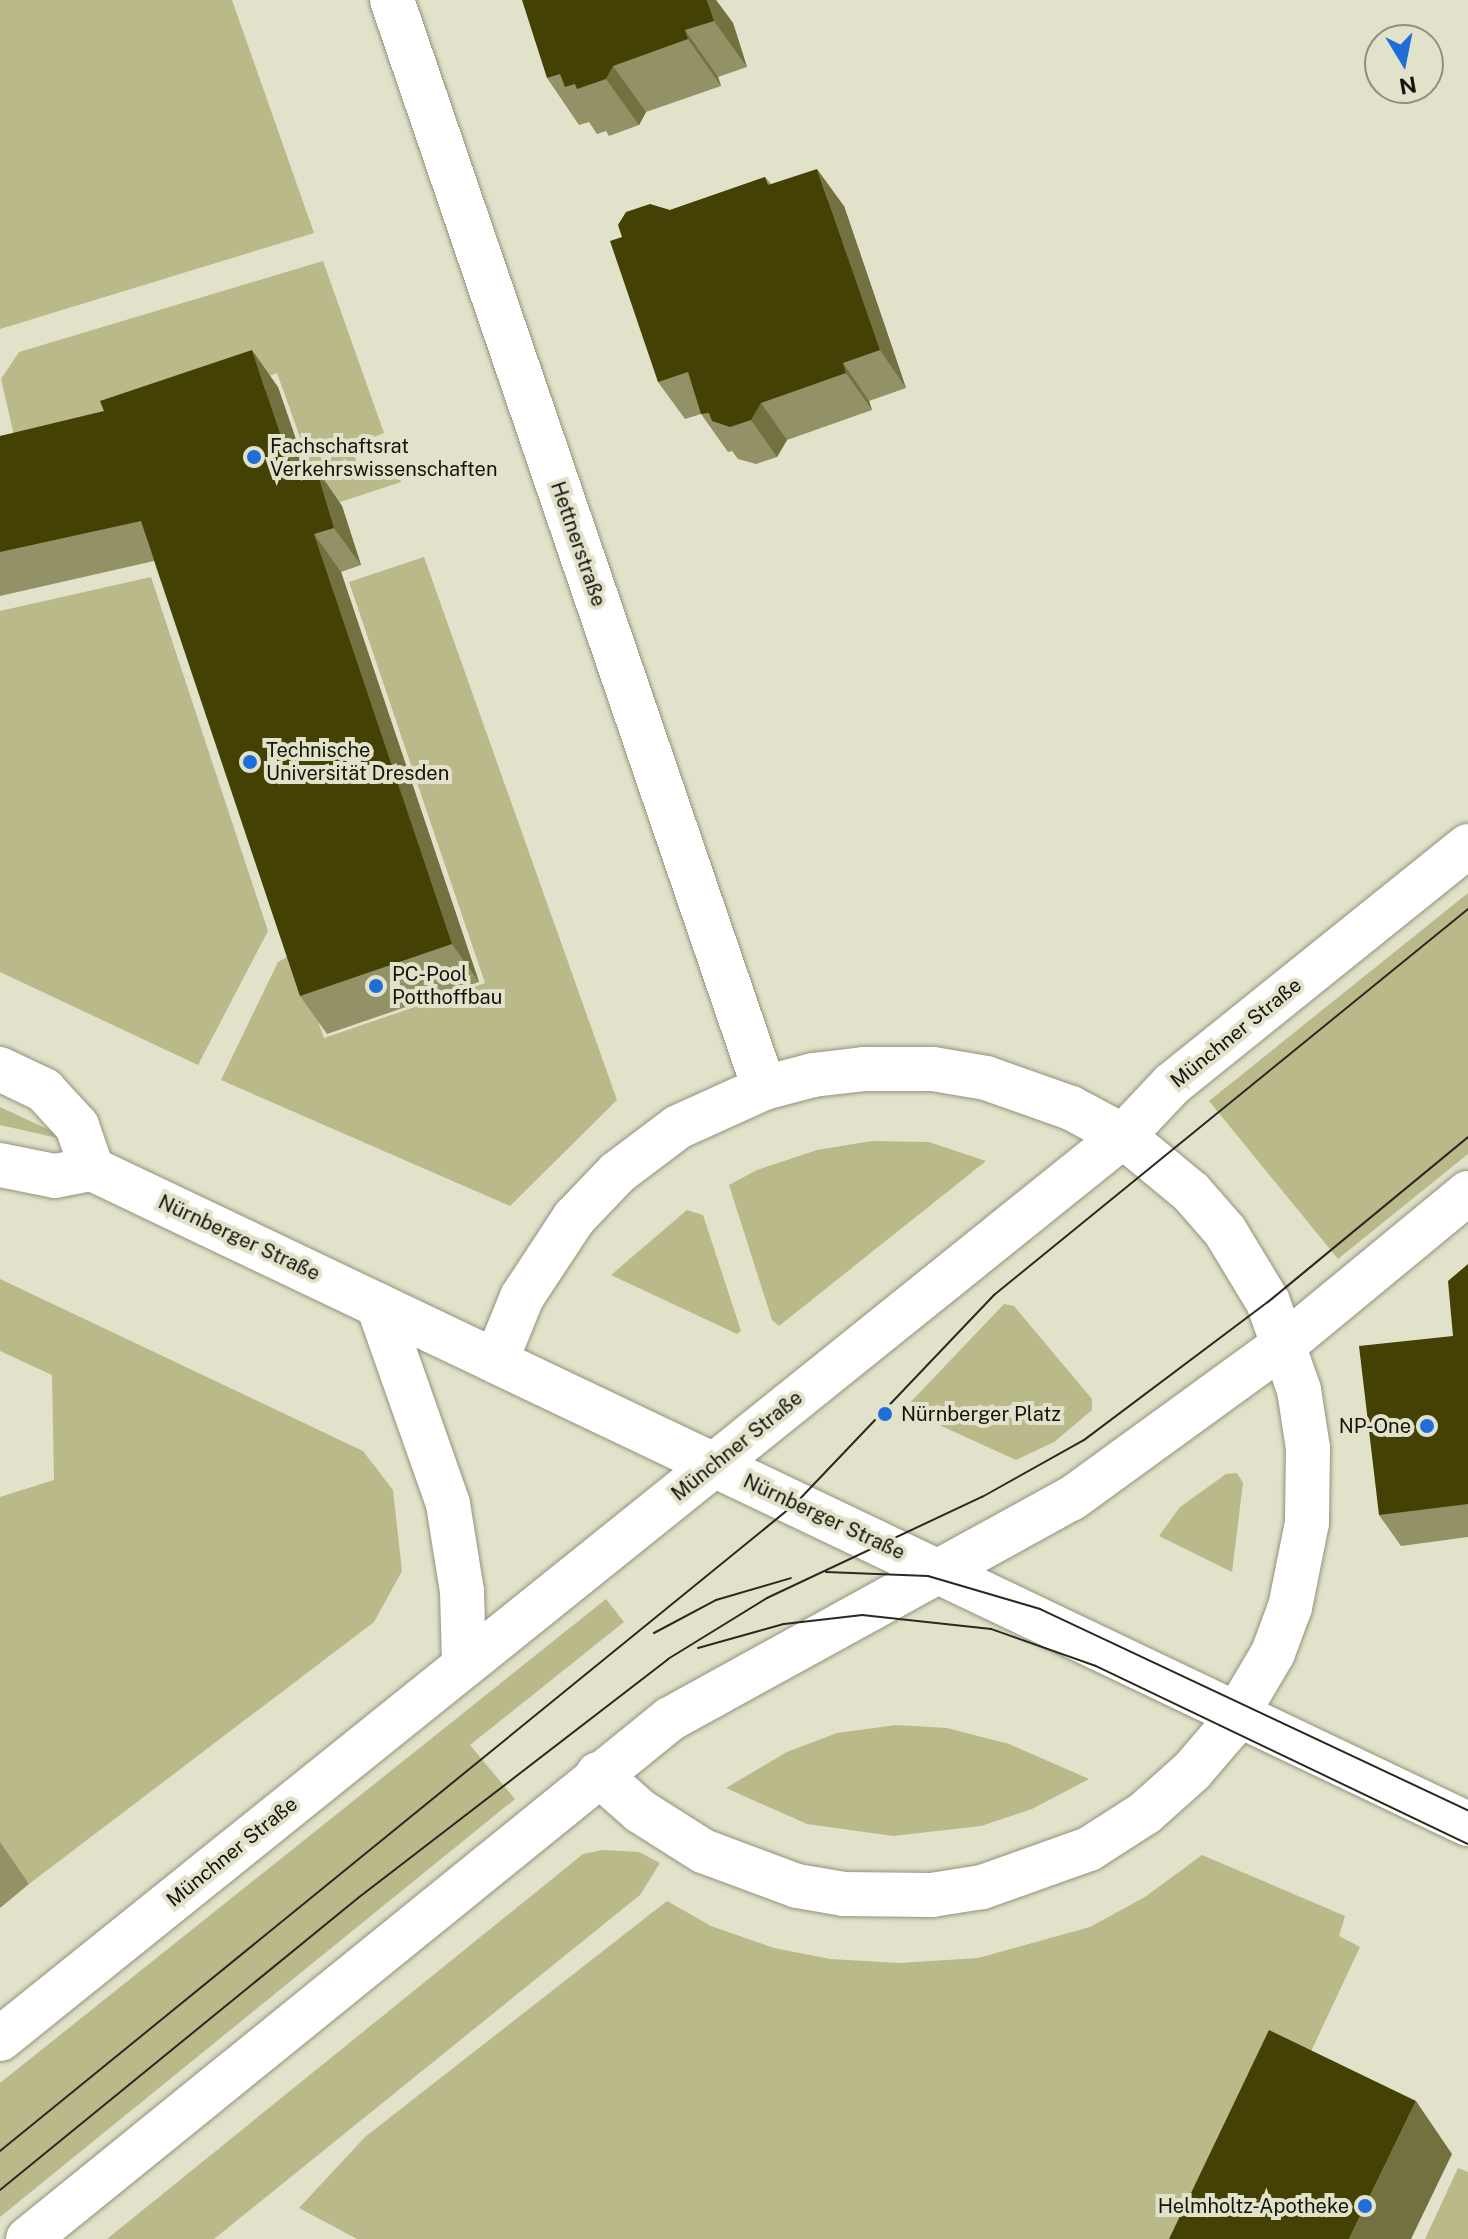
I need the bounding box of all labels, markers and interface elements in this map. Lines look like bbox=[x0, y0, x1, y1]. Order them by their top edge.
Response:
north arrow bbox=[1364, 24, 1444, 104]
text: N bbox=[1397, 71, 1419, 100]
place label: Fachschaftsrat Verkehrswissenschaften bbox=[270, 434, 497, 481]
marker: Fachschaftsrat Verkehrswissenschaften bbox=[245, 448, 263, 466]
street label: Hettnerstraße bbox=[545, 478, 611, 610]
place label: Technische Universität Dresden bbox=[266, 738, 449, 785]
marker: Technische Universität Dresden bbox=[241, 753, 259, 771]
place label: PC-Pool Potthoffbau bbox=[392, 962, 502, 1009]
street label: Münchner Straße bbox=[1166, 973, 1306, 1093]
marker: PC-Pool Potthoffbau bbox=[367, 977, 385, 995]
street label: Nürnberger Straße bbox=[154, 1190, 324, 1286]
street label: Münchner Straße bbox=[667, 1386, 807, 1506]
place label: Nürnberger Platz bbox=[901, 1402, 1061, 1426]
marker: Nürnberger Platz bbox=[876, 1405, 894, 1423]
place label: NP-One bbox=[1339, 1414, 1411, 1438]
marker: NP-One bbox=[1418, 1417, 1436, 1435]
street label: Nürnberger Straße bbox=[739, 1469, 909, 1565]
street label: Münchner Straße bbox=[162, 1792, 302, 1912]
place label: Helmholtz-Apotheke bbox=[1158, 2194, 1349, 2218]
marker: Helmholtz-Apotheke bbox=[1356, 2197, 1374, 2215]

